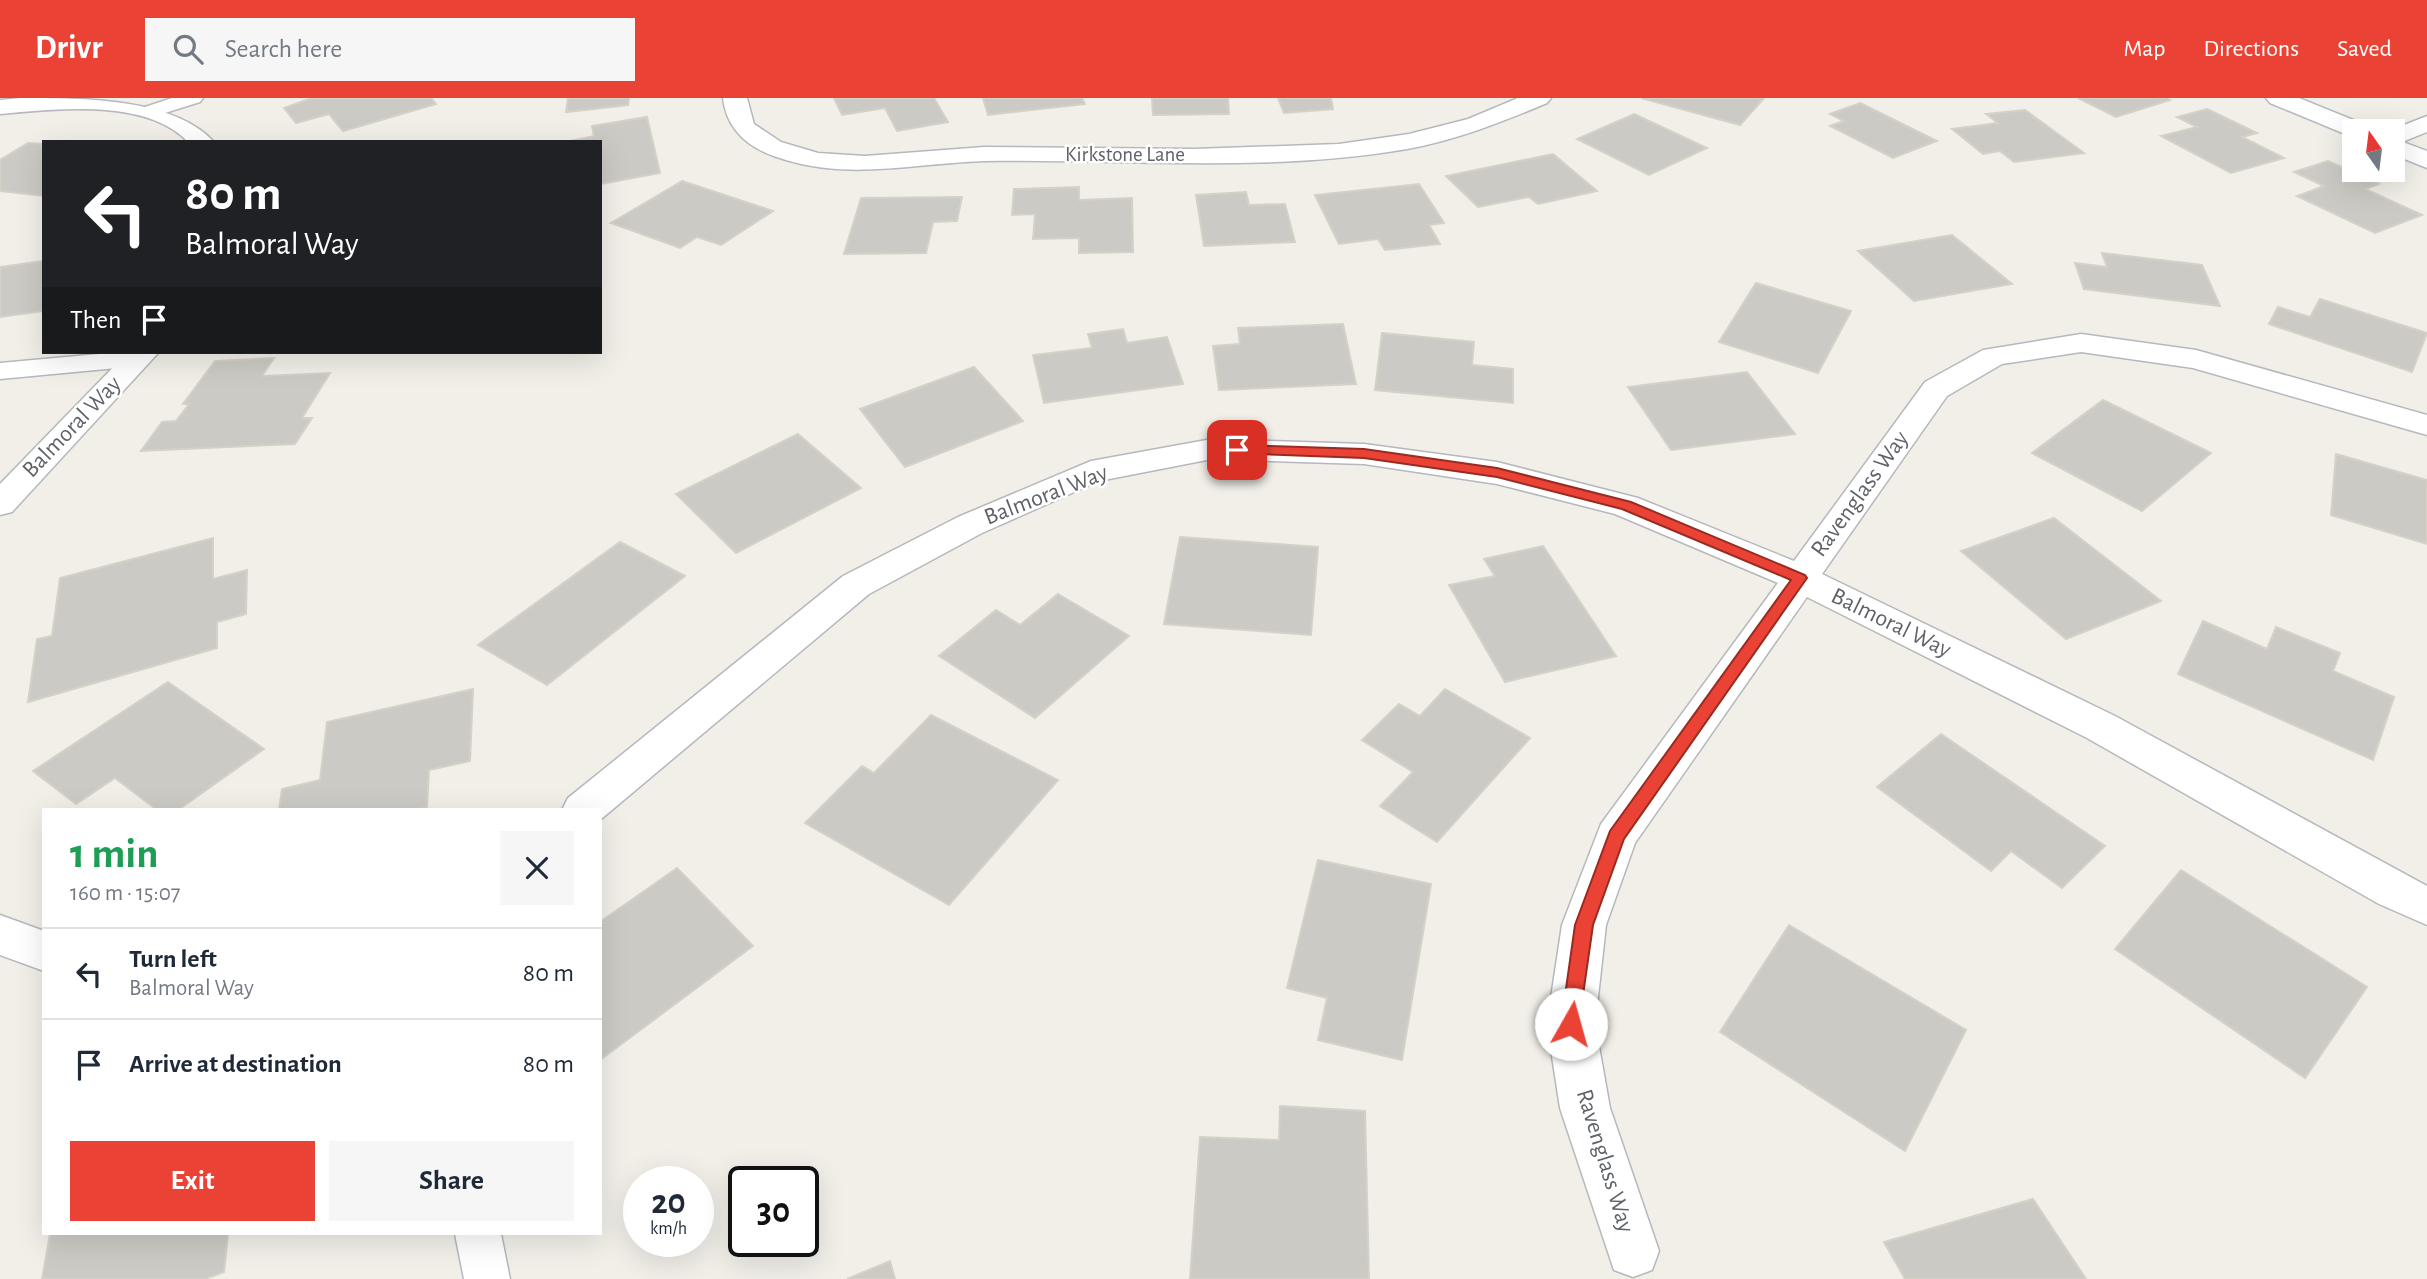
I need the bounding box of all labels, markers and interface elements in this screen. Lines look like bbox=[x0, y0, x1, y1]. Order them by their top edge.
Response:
search box bbox=[145, 18, 635, 81]
icon: search bbox=[169, 30, 207, 68]
text: Drivr bbox=[35, 32, 103, 65]
text: Search here bbox=[225, 36, 342, 62]
text: Map bbox=[2123, 37, 2165, 61]
text: Directions bbox=[2203, 37, 2299, 61]
text: Saved bbox=[2337, 37, 2392, 61]
north arrow bbox=[2342, 119, 2404, 182]
map controls bbox=[2342, 119, 2405, 182]
street label: Kirkstone Lane bbox=[1065, 144, 1185, 165]
icon: left bbox=[70, 168, 161, 259]
text: 80 m bbox=[185, 170, 282, 219]
text: Balmoral Way bbox=[185, 228, 359, 260]
icon: arrive bbox=[135, 301, 173, 339]
text: Then bbox=[70, 307, 121, 333]
street label: Balmoral Way bbox=[18, 372, 126, 482]
pin bbox=[1207, 420, 1267, 480]
street label: Ravenglass Way bbox=[1807, 427, 1913, 561]
icon: arrive bbox=[1218, 431, 1256, 469]
street label: Balmoral Way bbox=[981, 460, 1111, 530]
street label: Balmoral Way bbox=[1827, 584, 1955, 662]
button: close bbox=[500, 831, 574, 905]
text: 1 min bbox=[70, 833, 159, 875]
text: 160 m · 15:07 bbox=[70, 882, 180, 905]
text: Turn left bbox=[129, 946, 217, 972]
icon: left bbox=[70, 955, 108, 993]
text: 80 m bbox=[523, 960, 574, 986]
text: Balmoral Way bbox=[129, 977, 254, 1000]
position arrow bbox=[1534, 987, 1608, 1061]
icon: arrive bbox=[70, 1046, 108, 1084]
text: Arrive at destination bbox=[129, 1051, 342, 1077]
text: 80 m bbox=[523, 1051, 574, 1077]
street label: Ravenglass Way bbox=[1572, 1087, 1638, 1235]
button: Exit bbox=[70, 1141, 315, 1221]
button: Share bbox=[329, 1141, 574, 1221]
speed limit sign: 30 bbox=[728, 1166, 819, 1257]
text: 20 bbox=[651, 1185, 686, 1220]
text: km/h bbox=[650, 1220, 687, 1238]

